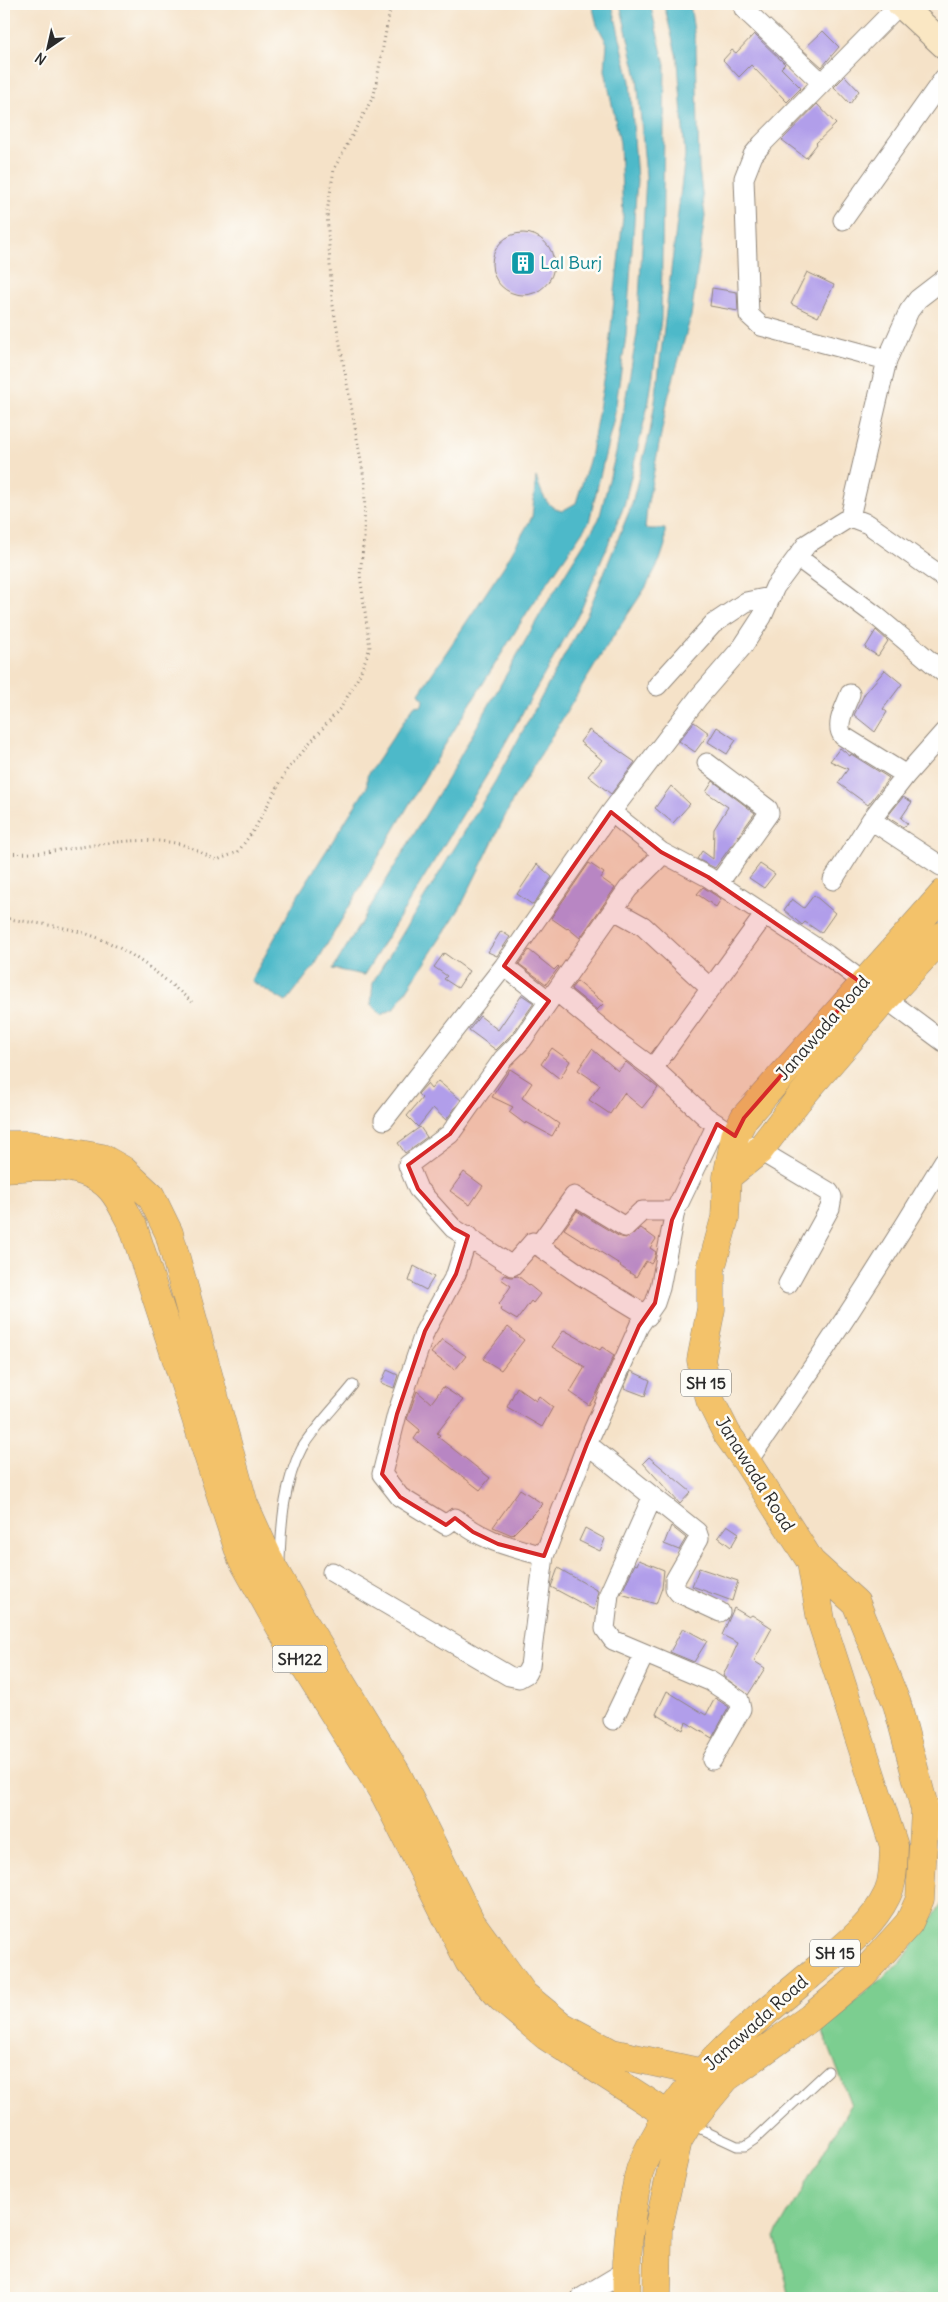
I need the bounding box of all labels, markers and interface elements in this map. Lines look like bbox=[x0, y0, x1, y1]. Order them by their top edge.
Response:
north arrow bbox=[22, 22, 72, 72]
text: N bbox=[32, 49, 50, 69]
building icon: Lal Burj bbox=[510, 250, 536, 276]
place label: Lal Burj bbox=[540, 251, 602, 274]
street label: Janawada Road bbox=[771, 970, 875, 1085]
road number: SH 15 bbox=[681, 1370, 731, 1396]
street label: Janawada Road bbox=[711, 1412, 800, 1536]
road number: SH122 bbox=[272, 1646, 328, 1672]
road number: SH 15 bbox=[810, 1940, 860, 1966]
street label: Janawada Road bbox=[699, 1970, 813, 2075]

